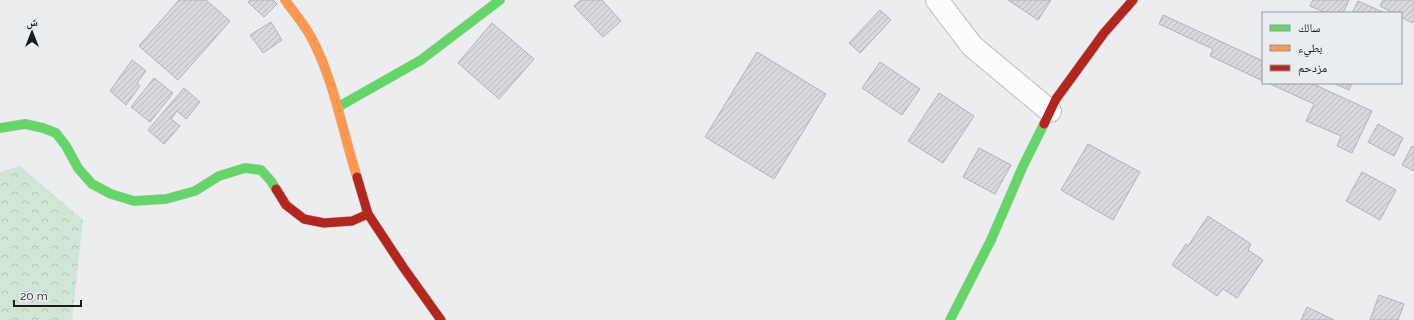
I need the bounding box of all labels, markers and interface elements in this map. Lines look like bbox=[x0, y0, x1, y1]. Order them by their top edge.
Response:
north arrow bbox=[12, 12, 52, 52]
legend bbox=[1262, 12, 1402, 84]
text: ش bbox=[26, 16, 38, 30]
text: سالك bbox=[1298, 21, 1320, 35]
text: بطيء bbox=[1298, 41, 1322, 58]
text: مزدحم bbox=[1298, 61, 1327, 76]
scale bar bbox=[14, 282, 81, 308]
text: 20 m bbox=[20, 289, 48, 303]

